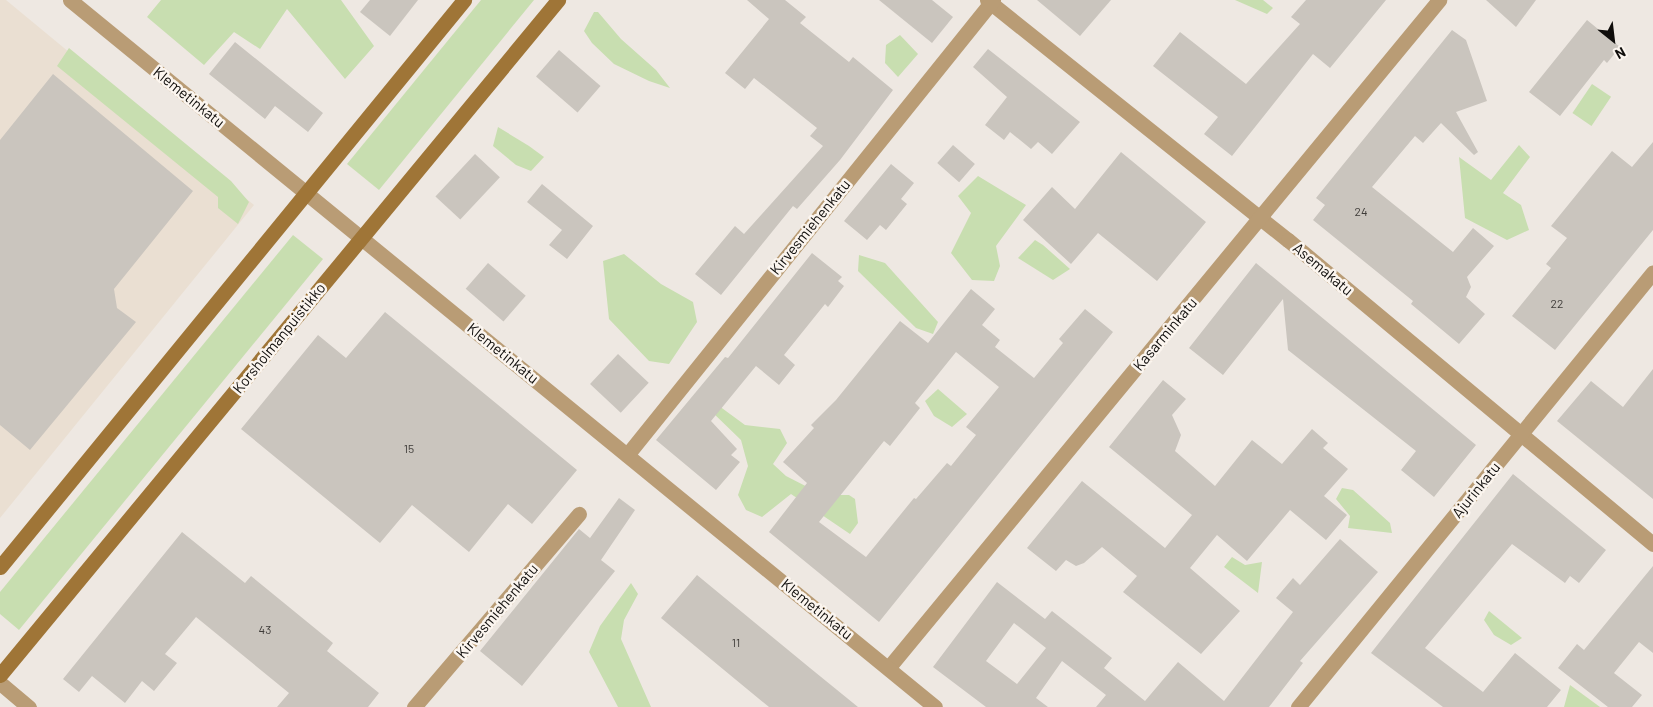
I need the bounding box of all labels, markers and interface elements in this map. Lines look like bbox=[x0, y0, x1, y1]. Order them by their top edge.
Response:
north arrow bbox=[1588, 15, 1638, 65]
text: N bbox=[1612, 44, 1629, 63]
street label: Klemetinkatu bbox=[150, 63, 228, 131]
street label: Kirvesmiehenkatu bbox=[766, 176, 854, 278]
house number: 24 bbox=[1354, 205, 1368, 219]
street label: Asemakatu bbox=[1289, 239, 1357, 299]
street label: Korsholmanpuistikko bbox=[229, 279, 329, 397]
street label: Kasarminkatu bbox=[1129, 294, 1201, 374]
house number: 22 bbox=[1551, 297, 1563, 311]
street label: Klemetinkatu bbox=[464, 319, 542, 387]
house number: 15 bbox=[404, 442, 414, 456]
street label: Ajurinkatu bbox=[1448, 458, 1504, 522]
street label: Kirvesmiehenkatu bbox=[452, 560, 542, 662]
street label: Klemetinkatu bbox=[778, 575, 856, 643]
house number: 43 bbox=[259, 623, 271, 637]
house number: 11 bbox=[732, 636, 740, 650]

